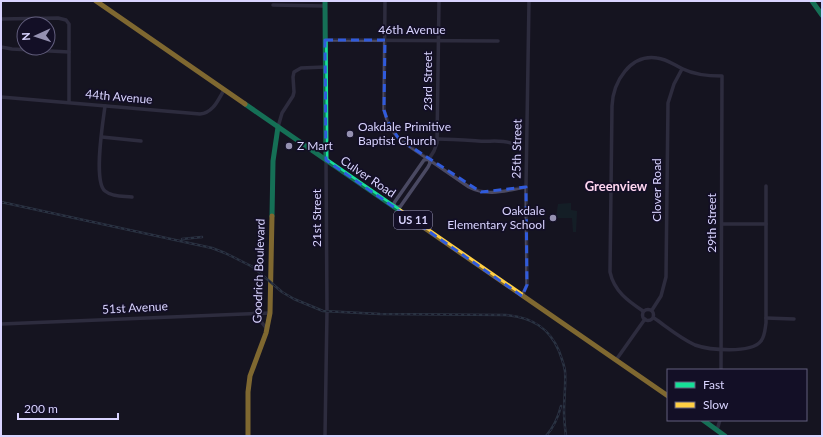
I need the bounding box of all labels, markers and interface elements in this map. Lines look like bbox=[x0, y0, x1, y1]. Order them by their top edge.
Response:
north arrow bbox=[16, 16, 56, 56]
street label: 46th Avenue bbox=[378, 22, 446, 37]
text: N bbox=[19, 32, 32, 41]
street label: 23rd Street bbox=[420, 51, 435, 111]
street label: 44th Avenue bbox=[85, 86, 153, 107]
street label: 25th Street bbox=[508, 118, 525, 179]
place label: Oakdale Primitive Baptist Church bbox=[358, 119, 451, 148]
marker: Oakdale Primitive Baptist Church bbox=[345, 129, 355, 139]
place label: Z Mart bbox=[297, 138, 334, 153]
marker: Z Mart bbox=[284, 141, 294, 151]
street label: Culver Road bbox=[338, 153, 399, 201]
street label: Clover Road bbox=[649, 158, 664, 222]
district label: Greenview bbox=[585, 178, 648, 194]
street label: 21st Street bbox=[309, 188, 324, 247]
street label: 29th Street bbox=[704, 193, 719, 253]
place label: Oakdale Elementary School bbox=[447, 203, 545, 232]
road number: US 11 bbox=[394, 211, 432, 229]
marker: Oakdale Elementary School bbox=[548, 213, 558, 223]
street label: Goodrich Boulevard bbox=[249, 218, 268, 324]
street label: 51st Avenue bbox=[102, 298, 168, 317]
legend bbox=[667, 369, 807, 421]
text: Fast bbox=[703, 377, 725, 392]
scale bar bbox=[18, 395, 118, 421]
text: Slow bbox=[703, 397, 729, 412]
text: 200 m bbox=[24, 401, 58, 416]

